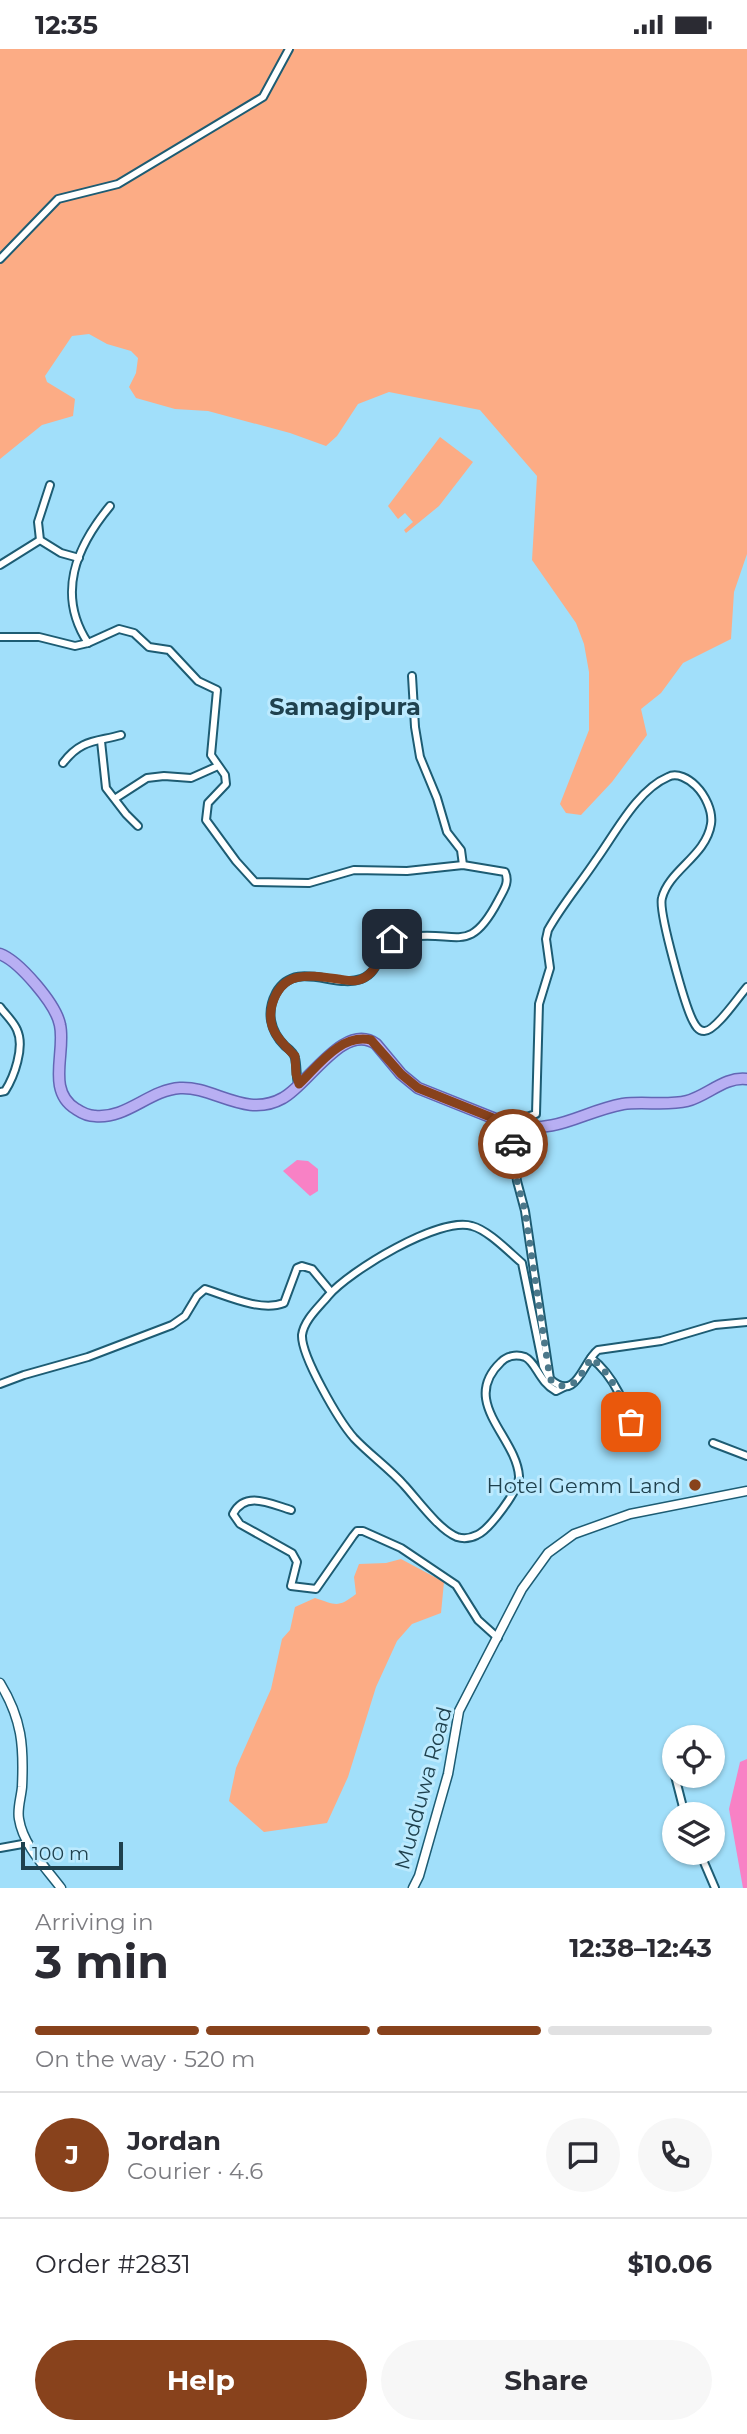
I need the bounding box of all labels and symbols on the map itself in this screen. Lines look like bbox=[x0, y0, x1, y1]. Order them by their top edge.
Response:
district label: Samagipura bbox=[269, 692, 421, 721]
pin bbox=[362, 909, 422, 969]
courier bbox=[478, 1109, 548, 1179]
pin bbox=[601, 1392, 661, 1452]
place label: Hotel Gemm Land bbox=[487, 1473, 681, 1498]
marker: Hotel Gemm Land bbox=[687, 1477, 703, 1493]
street label: Mudduwa Road bbox=[389, 1704, 457, 1872]
scale bar bbox=[21, 1839, 122, 1871]

